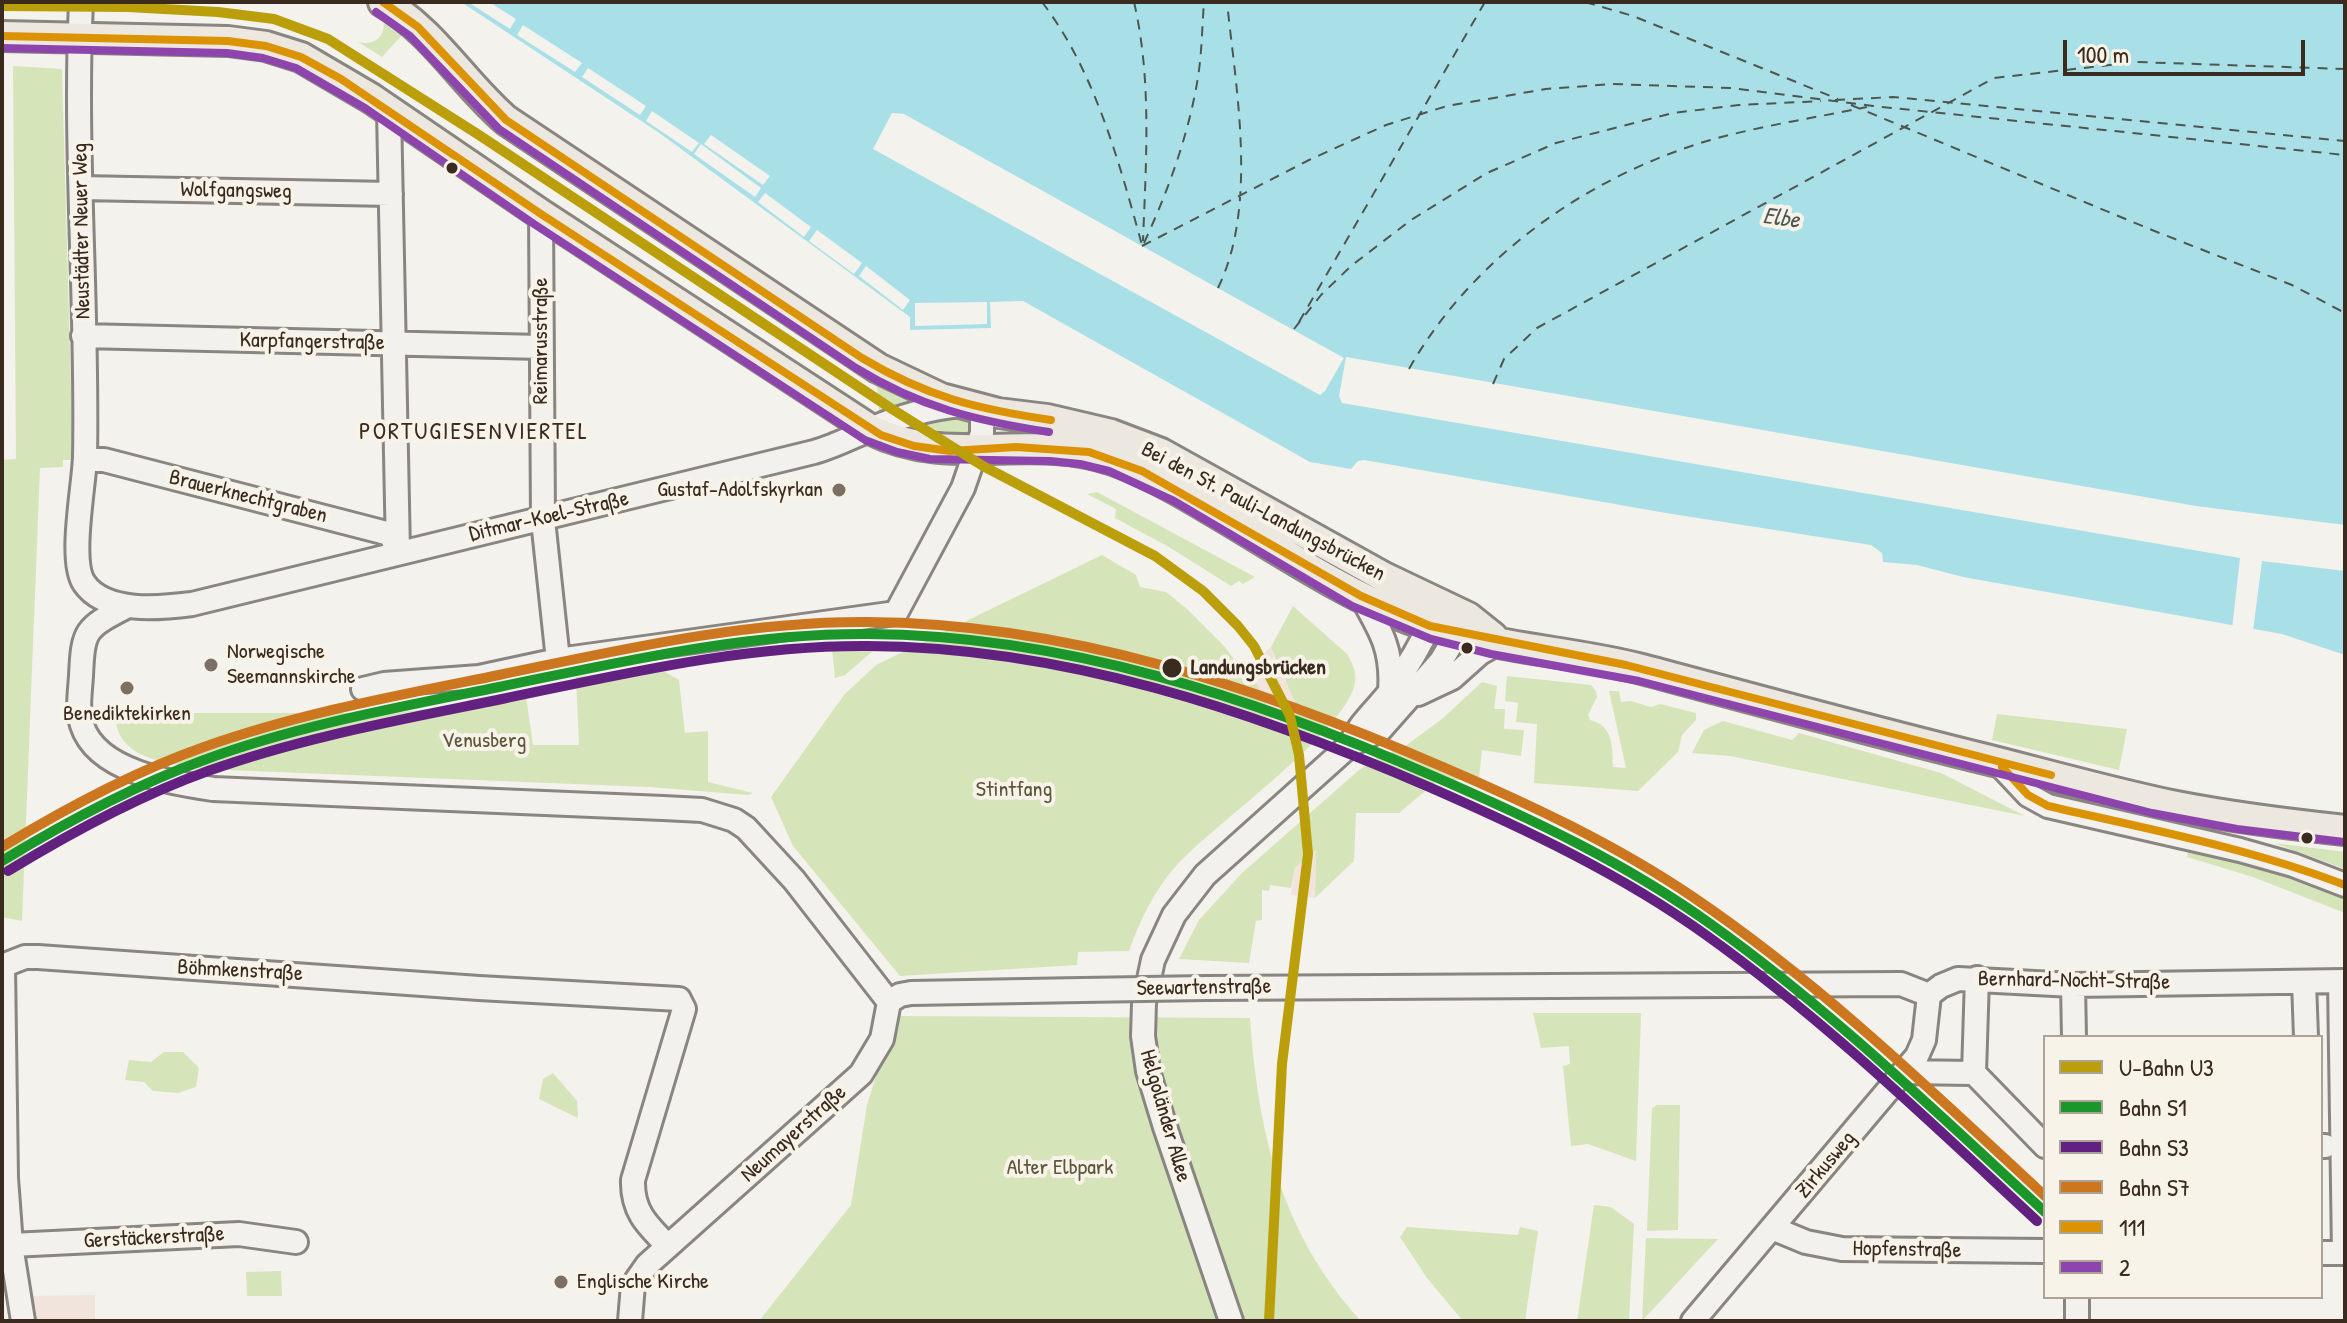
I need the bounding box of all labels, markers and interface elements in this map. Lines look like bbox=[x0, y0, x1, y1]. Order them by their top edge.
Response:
scale bar bbox=[2067, 24, 2309, 74]
text: 100 m bbox=[2077, 38, 2129, 70]
street label: Neustädter Neuer Weg bbox=[67, 143, 97, 319]
unlabelled marker bbox=[444, 160, 460, 176]
street label: Wolfgangsweg bbox=[180, 177, 292, 205]
water label: Elbe bbox=[1761, 202, 1801, 236]
street label: Reimarusstraße bbox=[528, 278, 554, 404]
street label: Karpfangerstraße bbox=[239, 328, 385, 356]
district label: PORTUGIESENVIERTEL bbox=[359, 419, 589, 447]
street label: Bei den St. Pauli-Landungsbrücken bbox=[1137, 436, 1389, 588]
street label: Brauerknechtgraben bbox=[166, 465, 330, 529]
place label: Gustaf-Adolfskyrkan bbox=[657, 477, 823, 503]
marker: Gustaf-Adolfskyrkan bbox=[830, 481, 848, 499]
street label: Ditmar-Koel-Straße bbox=[467, 486, 631, 548]
place label: Norwegische Seemannskirche bbox=[227, 639, 356, 690]
unlabelled marker bbox=[1459, 640, 1475, 656]
place label: Landungsbrücken bbox=[1191, 655, 1326, 681]
marker: Norwegische Seemannskirche bbox=[202, 656, 220, 674]
marker: Landungsbrücken bbox=[1160, 656, 1184, 680]
marker: Benediktekirken bbox=[118, 679, 136, 697]
place label: Benediktekirken bbox=[63, 701, 191, 727]
park label: Venusberg bbox=[442, 728, 526, 754]
park label: Stintfang bbox=[976, 777, 1052, 803]
unlabelled marker bbox=[2299, 830, 2315, 846]
street label: Böhmkenstraße bbox=[177, 955, 303, 987]
street label: Bernhard-Nocht-Straße bbox=[1978, 966, 2170, 996]
street label: Seewartenstraße bbox=[1136, 974, 1272, 1002]
legend bbox=[2043, 1035, 2323, 1299]
street label: Helgoländer Allee bbox=[1133, 1047, 1197, 1185]
text: U-Bahn U3 bbox=[2119, 1051, 2214, 1083]
street label: Neumayerstraße bbox=[736, 1080, 852, 1188]
text: Bahn S1 bbox=[2119, 1091, 2187, 1123]
street label: Zirkusweg bbox=[1790, 1126, 1862, 1204]
text: Bahn S3 bbox=[2119, 1131, 2189, 1163]
park label: Alter Elbpark bbox=[1007, 1155, 1113, 1181]
text: Bahn S7 bbox=[2119, 1171, 2190, 1203]
text: 111 bbox=[2119, 1211, 2145, 1243]
street label: Gerstäckerstraße bbox=[83, 1221, 225, 1255]
street label: Hopfenstraße bbox=[1852, 1236, 1962, 1264]
text: 2 bbox=[2119, 1251, 2130, 1283]
place label: Englische Kirche bbox=[577, 1269, 709, 1295]
marker: Englische Kirche bbox=[552, 1273, 570, 1291]

